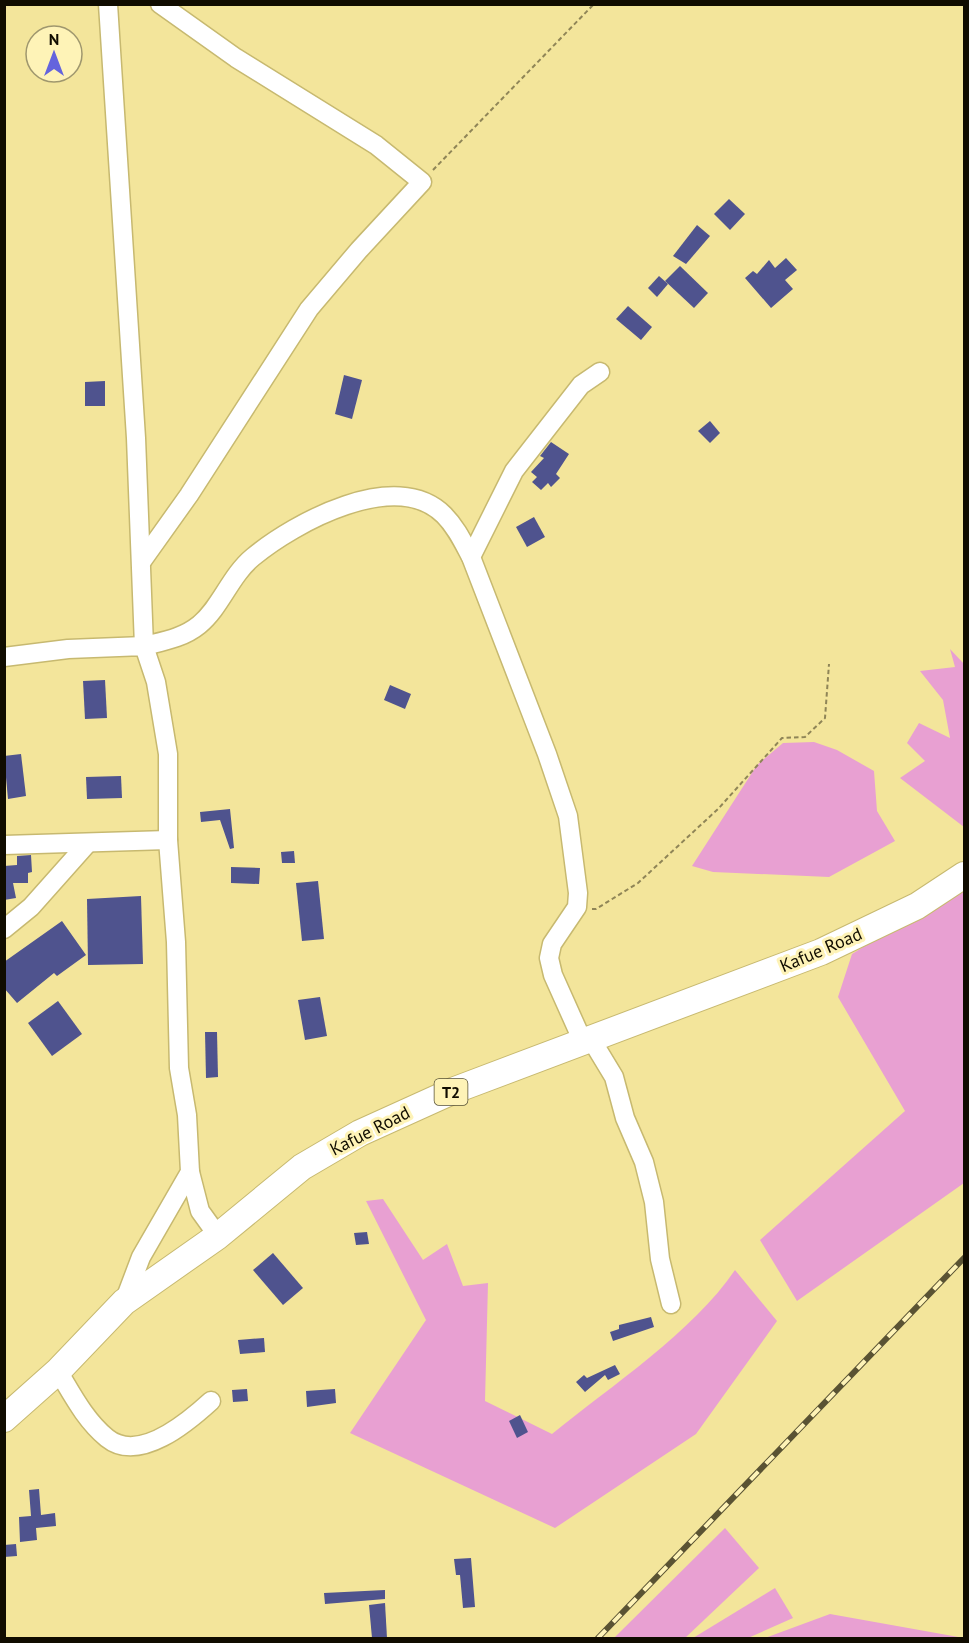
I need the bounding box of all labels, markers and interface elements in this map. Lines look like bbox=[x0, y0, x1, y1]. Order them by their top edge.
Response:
north arrow bbox=[24, 24, 84, 84]
text: N bbox=[49, 29, 59, 49]
street label: Kafue Road bbox=[776, 922, 865, 977]
road number: T2 bbox=[434, 1079, 468, 1105]
street label: Kafue Road bbox=[326, 1101, 414, 1161]

